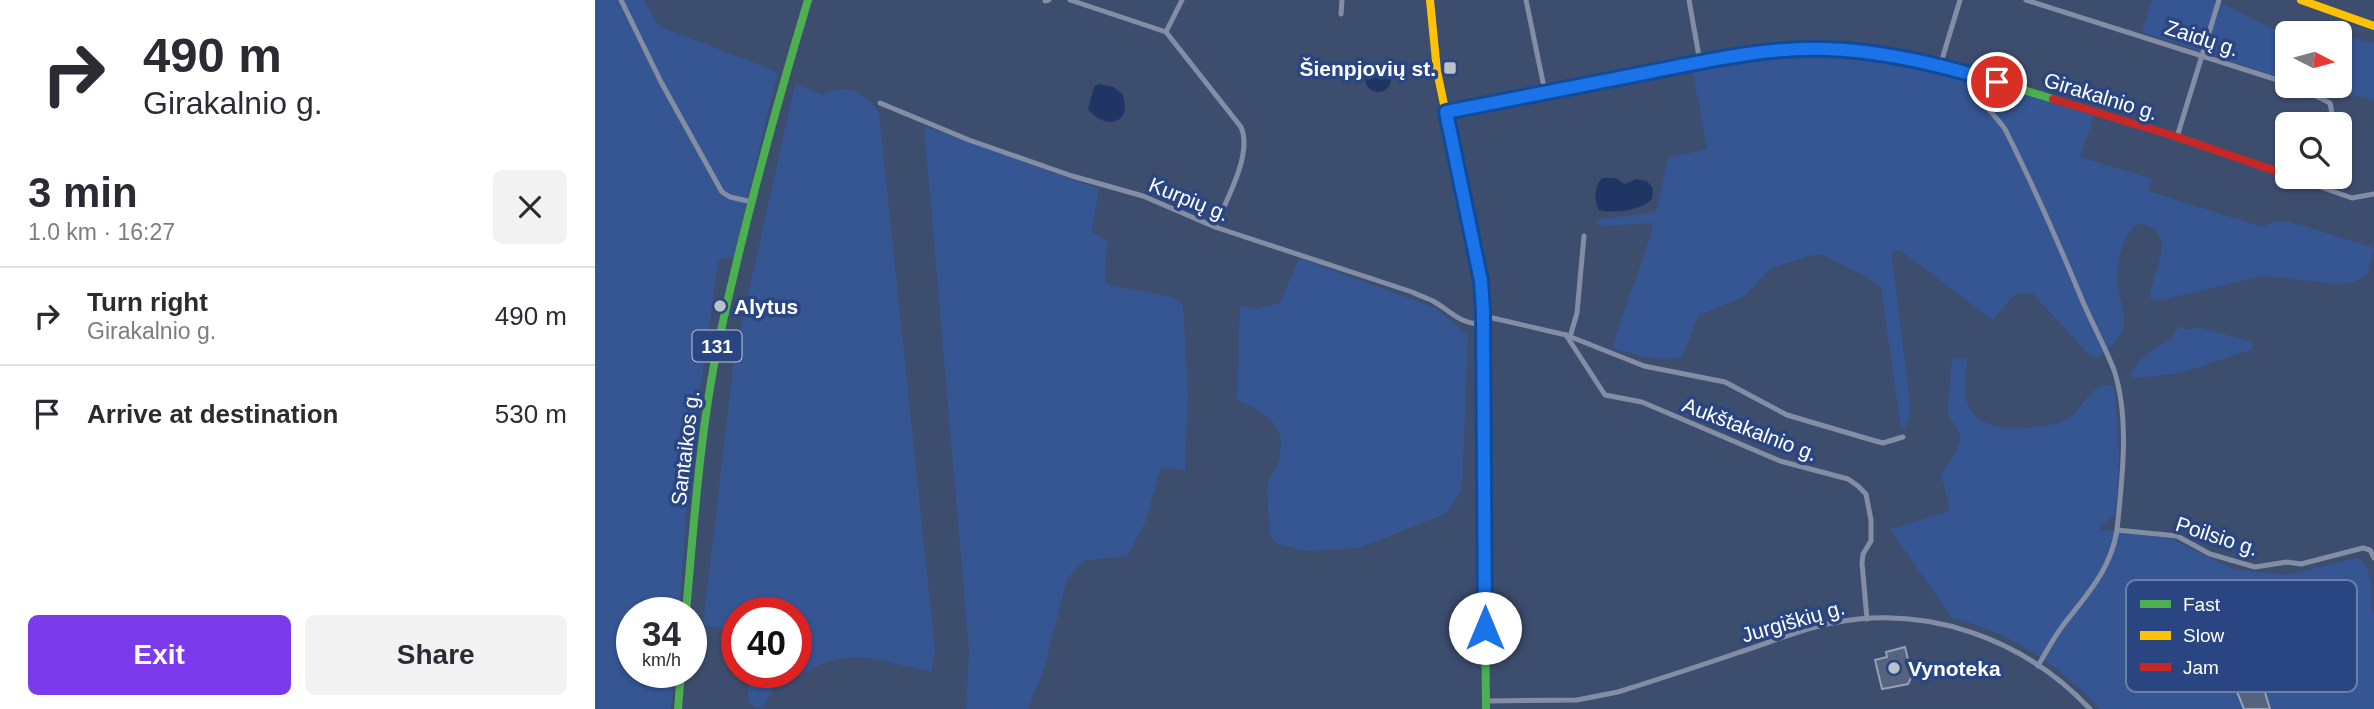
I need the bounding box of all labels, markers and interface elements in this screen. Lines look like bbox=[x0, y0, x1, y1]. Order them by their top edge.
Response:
street label: Zaidų g. bbox=[2162, 15, 2242, 61]
north arrow bbox=[2275, 21, 2352, 98]
map controls bbox=[2275, 21, 2352, 189]
icon: right bbox=[28, 28, 119, 119]
text: 490 m bbox=[143, 28, 282, 82]
pin bbox=[1967, 52, 2027, 112]
place label: Šienpjovių st. bbox=[1299, 57, 1436, 80]
marker: Šienpjovių st. bbox=[1442, 60, 1458, 76]
icon: arrive bbox=[1978, 63, 2016, 101]
street label: Girakalnio g. bbox=[2041, 68, 2161, 124]
text: Girakalnio g. bbox=[143, 85, 323, 121]
button: search bbox=[2275, 112, 2352, 189]
text: 3 min bbox=[28, 169, 138, 216]
button: close bbox=[493, 170, 567, 244]
street label: Kurpių g. bbox=[1146, 173, 1232, 225]
text: 1.0 km · 16:27 bbox=[28, 219, 175, 245]
text: Turn right bbox=[87, 287, 208, 317]
place label: Alytus bbox=[734, 295, 798, 318]
icon: right bbox=[28, 297, 66, 335]
marker: Alytus bbox=[712, 298, 728, 314]
text: 490 m bbox=[495, 301, 567, 331]
text: Girakalnio g. bbox=[87, 318, 216, 344]
road number: 131 bbox=[692, 330, 741, 362]
street label: Santaikos g. bbox=[667, 389, 703, 507]
street label: Aukštakalnio g. bbox=[1679, 393, 1821, 465]
icon: arrive bbox=[28, 395, 66, 433]
text: Arrive at destination bbox=[87, 399, 338, 429]
text: 530 m bbox=[495, 399, 567, 429]
street label: Poilsio g. bbox=[2173, 512, 2261, 560]
legend bbox=[2126, 580, 2357, 692]
position arrow bbox=[1448, 591, 1522, 665]
text: Fast bbox=[2183, 594, 2221, 615]
street label: Jurgiškių g. bbox=[1739, 595, 1847, 647]
speed limit sign: 40 bbox=[721, 597, 812, 688]
text: 34 bbox=[642, 614, 681, 653]
button: Exit bbox=[28, 615, 291, 695]
button: Share bbox=[305, 615, 567, 695]
text: Slow bbox=[2183, 625, 2224, 646]
text: km/h bbox=[642, 650, 681, 670]
place label: Vynoteka bbox=[1908, 657, 2001, 680]
text: Jam bbox=[2183, 657, 2219, 678]
marker: Vynoteka bbox=[1886, 660, 1902, 676]

